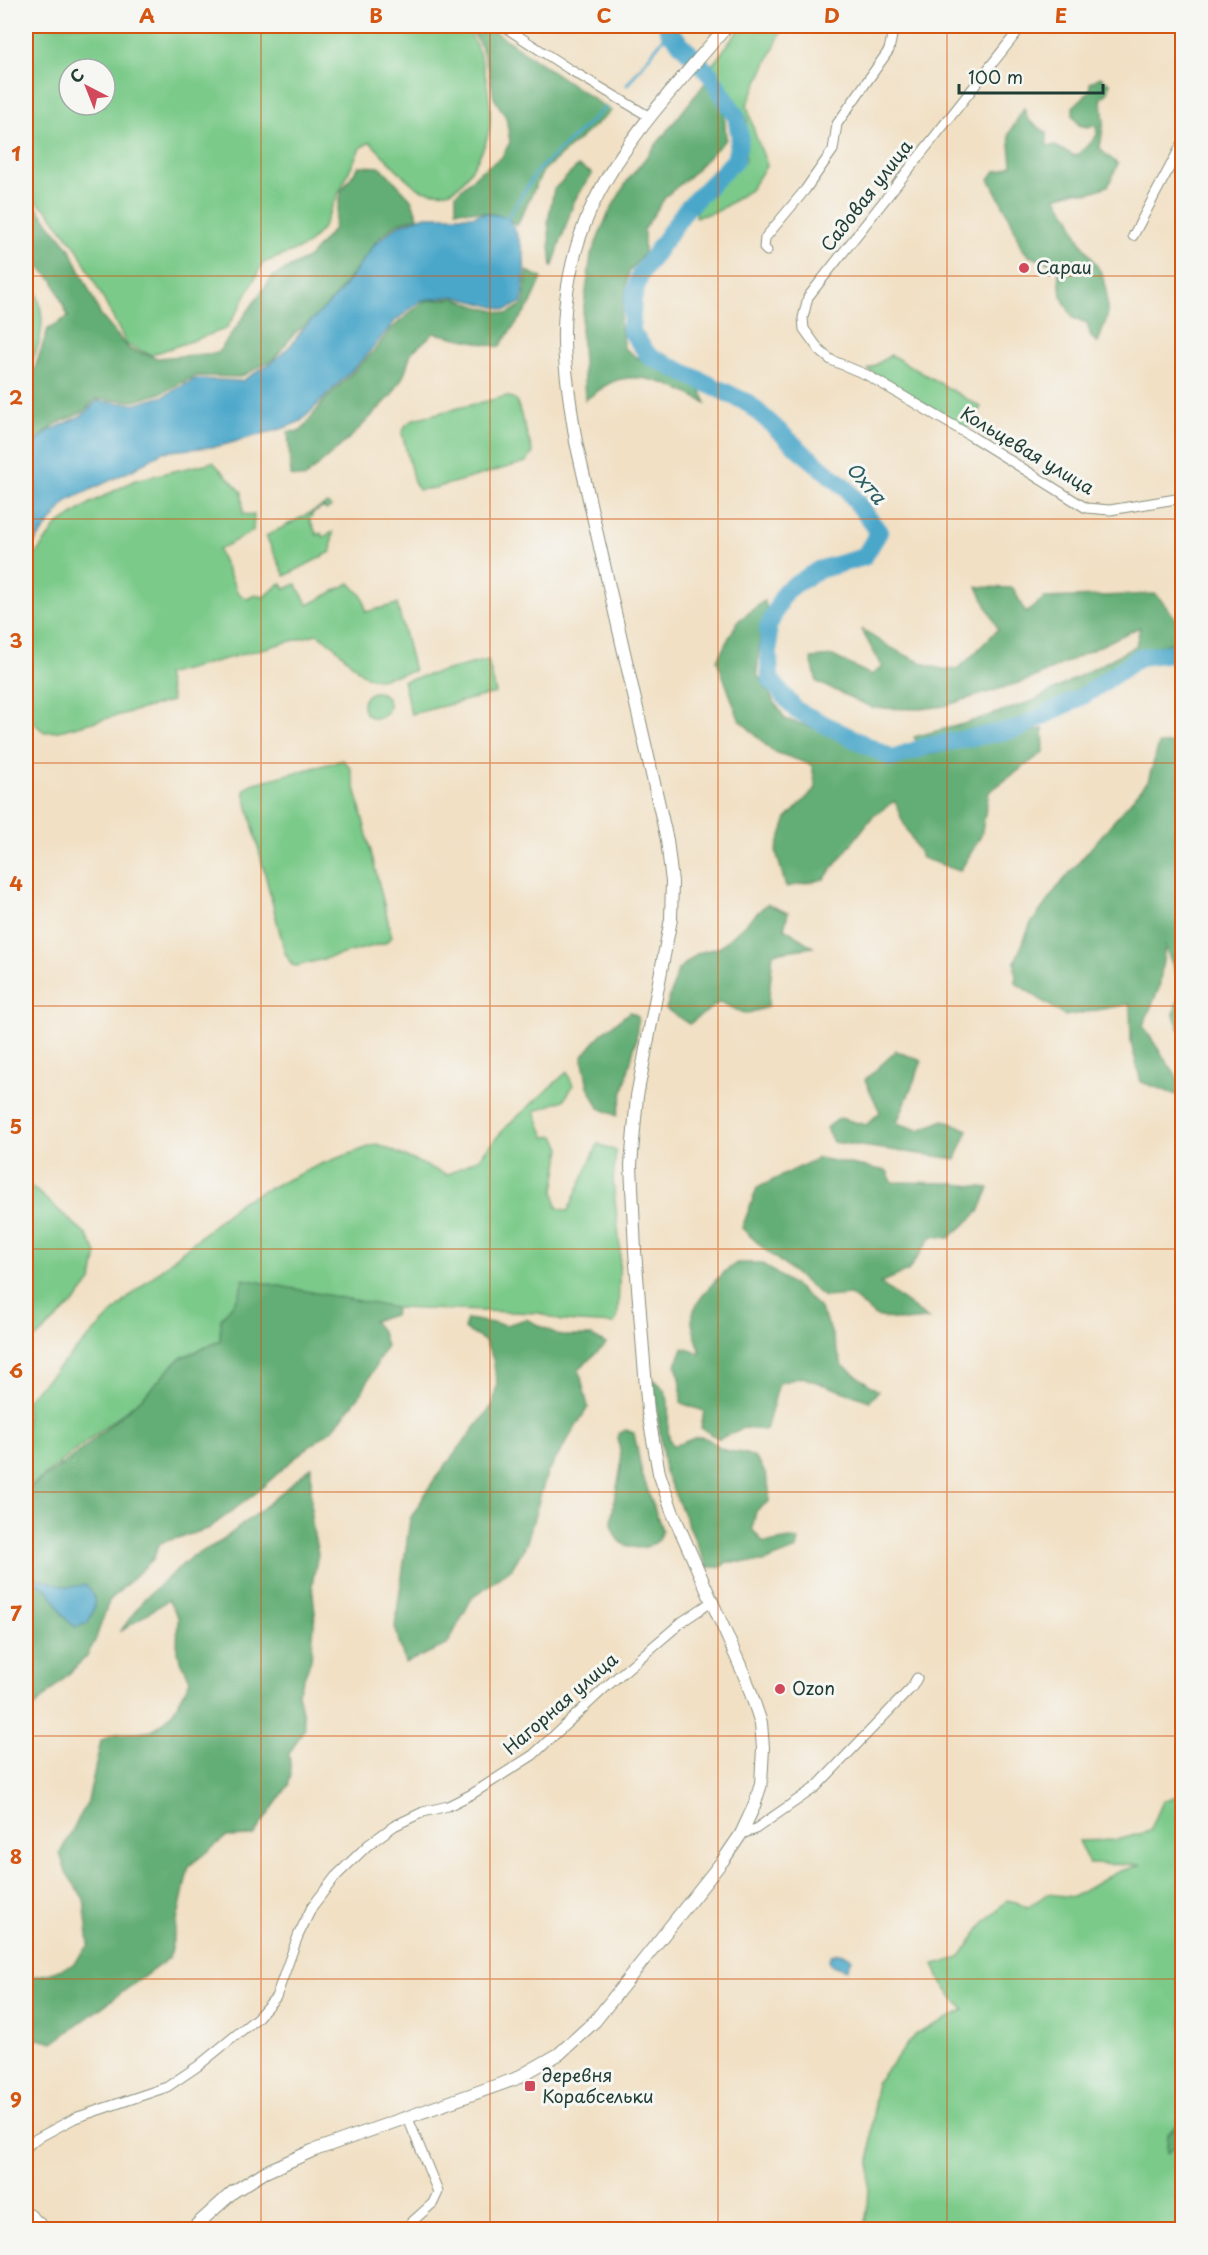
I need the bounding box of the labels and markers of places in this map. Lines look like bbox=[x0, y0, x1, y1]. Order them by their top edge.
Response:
place label: Сараи bbox=[1036, 253, 1092, 280]
marker: Сараи bbox=[1017, 261, 1031, 275]
place label: Ozon bbox=[792, 1674, 835, 1701]
marker: Ozon bbox=[773, 1682, 787, 1696]
place label: деревня Корабсельки bbox=[542, 2061, 654, 2109]
marker: деревня Корабсельки bbox=[523, 2079, 537, 2093]

